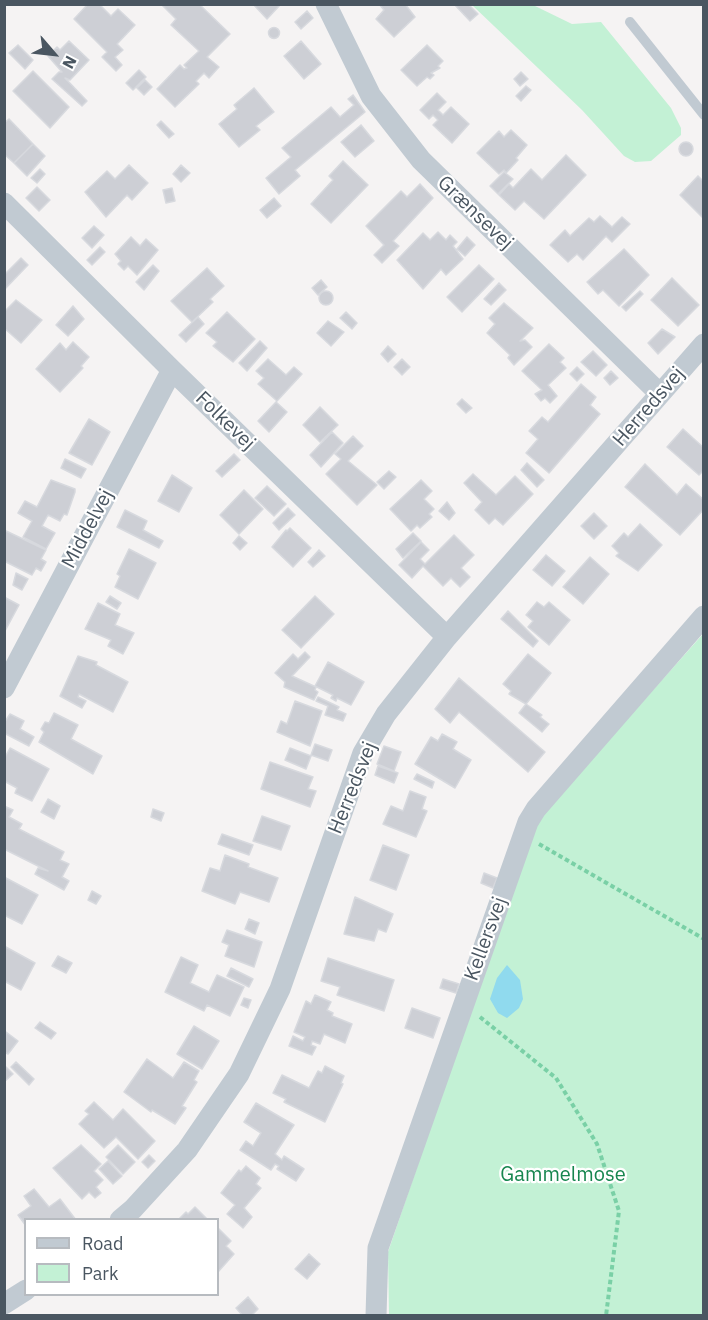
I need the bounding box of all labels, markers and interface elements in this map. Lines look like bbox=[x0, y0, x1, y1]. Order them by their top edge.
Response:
north arrow bbox=[24, 24, 84, 84]
text: N bbox=[58, 53, 81, 72]
street label: Grænsevej bbox=[432, 171, 518, 255]
street label: Herredsvej bbox=[608, 362, 690, 452]
street label: Folkevej bbox=[190, 387, 260, 455]
street label: Middelvej bbox=[57, 485, 119, 573]
street label: Herredsvej bbox=[324, 738, 382, 838]
street label: Kellersvej bbox=[460, 894, 512, 984]
park label: Gammelmose bbox=[500, 1163, 626, 1187]
legend bbox=[24, 1218, 219, 1296]
text: Road bbox=[82, 1232, 123, 1255]
text: Park bbox=[82, 1262, 118, 1285]

